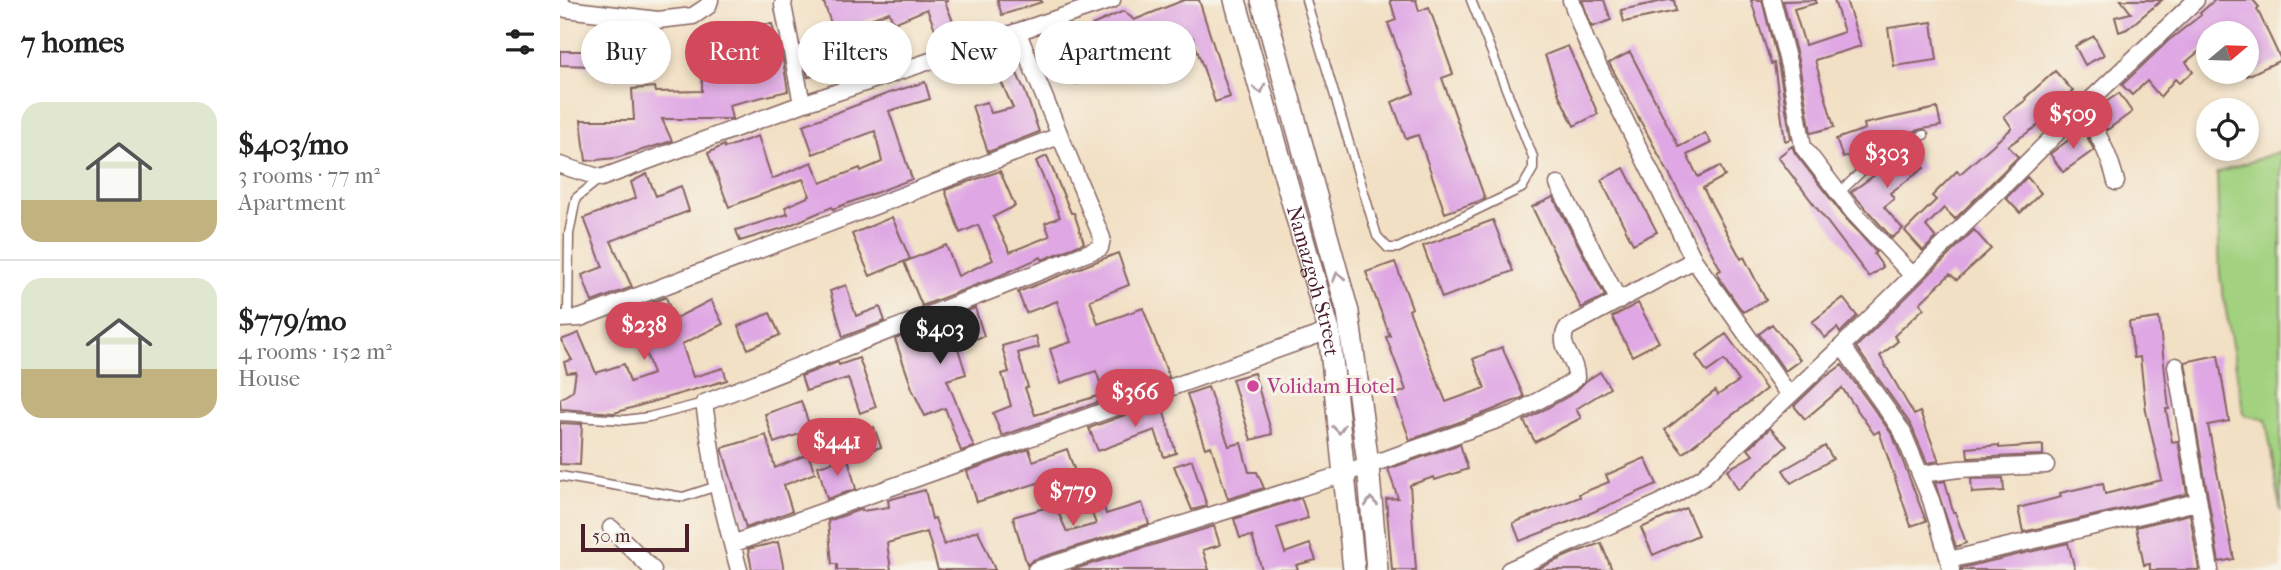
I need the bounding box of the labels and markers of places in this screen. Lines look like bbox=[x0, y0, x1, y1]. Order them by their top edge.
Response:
pin: $509 bbox=[2032, 92, 2114, 151]
pin: $303 bbox=[1846, 130, 1928, 190]
pin: $238 bbox=[603, 302, 685, 362]
pin: $403 bbox=[899, 306, 981, 366]
pin: $366 bbox=[1094, 370, 1176, 429]
place label: Volidam Hotel bbox=[1266, 374, 1396, 398]
marker: Volidam Hotel bbox=[1245, 378, 1261, 394]
pin: $441 bbox=[796, 419, 878, 478]
pin: $779 bbox=[1032, 468, 1114, 528]

